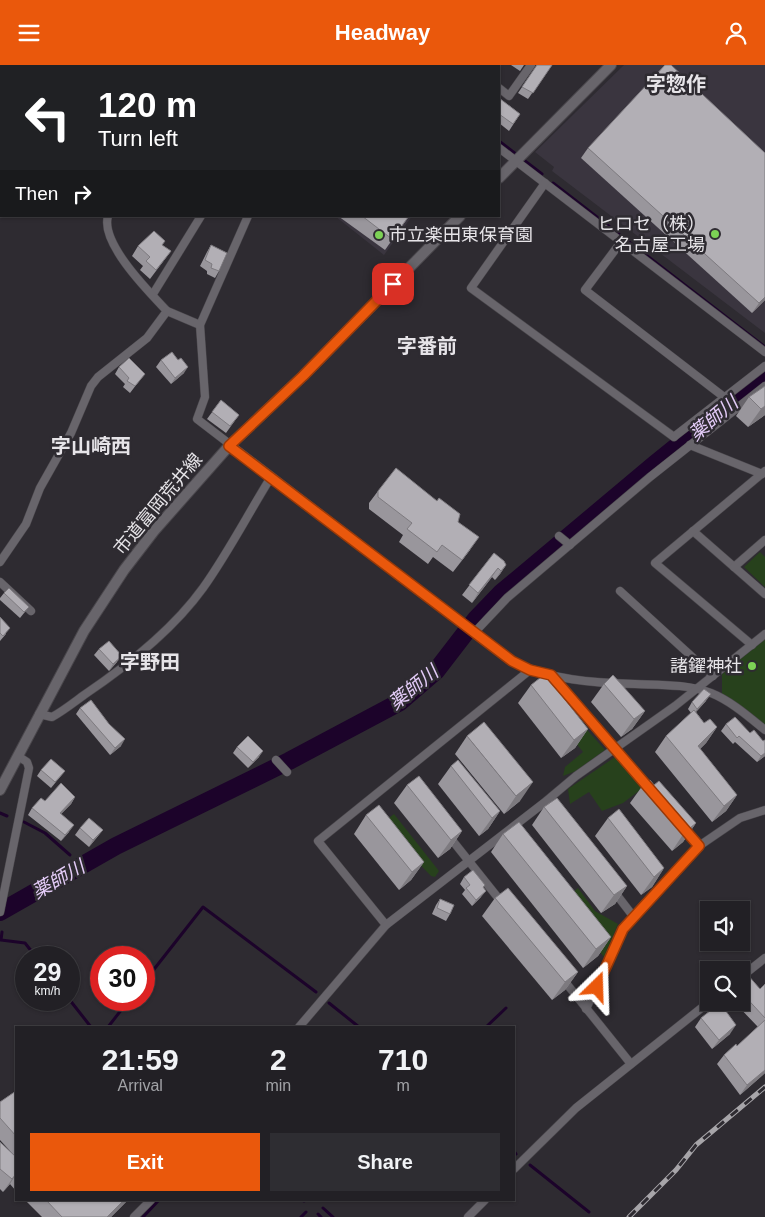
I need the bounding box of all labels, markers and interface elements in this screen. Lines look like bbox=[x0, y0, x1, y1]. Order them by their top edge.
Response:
icon: menu bbox=[15, 19, 43, 47]
icon: person bbox=[722, 19, 750, 47]
text: Headway bbox=[335, 20, 430, 45]
district label: 字惣作 bbox=[646, 73, 706, 95]
icon: left bbox=[15, 85, 80, 150]
text: 120 m bbox=[98, 85, 197, 124]
text: Turn left bbox=[98, 126, 178, 151]
icon: right bbox=[68, 180, 96, 208]
text: Then bbox=[15, 183, 58, 204]
place label: ヒロセ（株） 名古屋工場 bbox=[597, 214, 705, 255]
place label: 市立楽田東保育園 bbox=[389, 225, 533, 245]
marker: ヒロセ（株） 名古屋工場 bbox=[709, 228, 721, 240]
marker: 市立楽田東保育園 bbox=[373, 229, 385, 241]
pin bbox=[372, 263, 414, 305]
icon: arrive bbox=[379, 270, 407, 298]
district label: 字番前 bbox=[397, 335, 457, 357]
water label: 薬師川 bbox=[685, 391, 743, 445]
district label: 字山崎西 bbox=[51, 435, 131, 457]
street label: 市道富岡荒井線 bbox=[110, 449, 206, 559]
district label: 字野田 bbox=[120, 651, 180, 673]
place label: 諸鑃神社 bbox=[670, 656, 742, 676]
water label: 薬師川 bbox=[385, 660, 444, 713]
marker: 諸鑃神社 bbox=[746, 660, 758, 672]
water label: 薬師川 bbox=[28, 855, 90, 903]
map controls bbox=[700, 901, 750, 1011]
button: sound bbox=[700, 901, 750, 951]
speed limit sign: 30 bbox=[90, 946, 155, 1011]
text: 29 bbox=[34, 958, 61, 986]
position arrow bbox=[570, 960, 622, 1012]
button: search bbox=[700, 961, 750, 1011]
text: km/h bbox=[34, 984, 61, 998]
text: 21:59 bbox=[102, 1043, 179, 1076]
text: 2 bbox=[270, 1043, 287, 1076]
text: 710 bbox=[378, 1043, 428, 1076]
text: Arrival bbox=[118, 1077, 163, 1094]
text: min bbox=[265, 1077, 291, 1094]
text: m bbox=[396, 1077, 410, 1094]
button: Exit bbox=[30, 1133, 260, 1191]
button: Share bbox=[270, 1133, 500, 1191]

